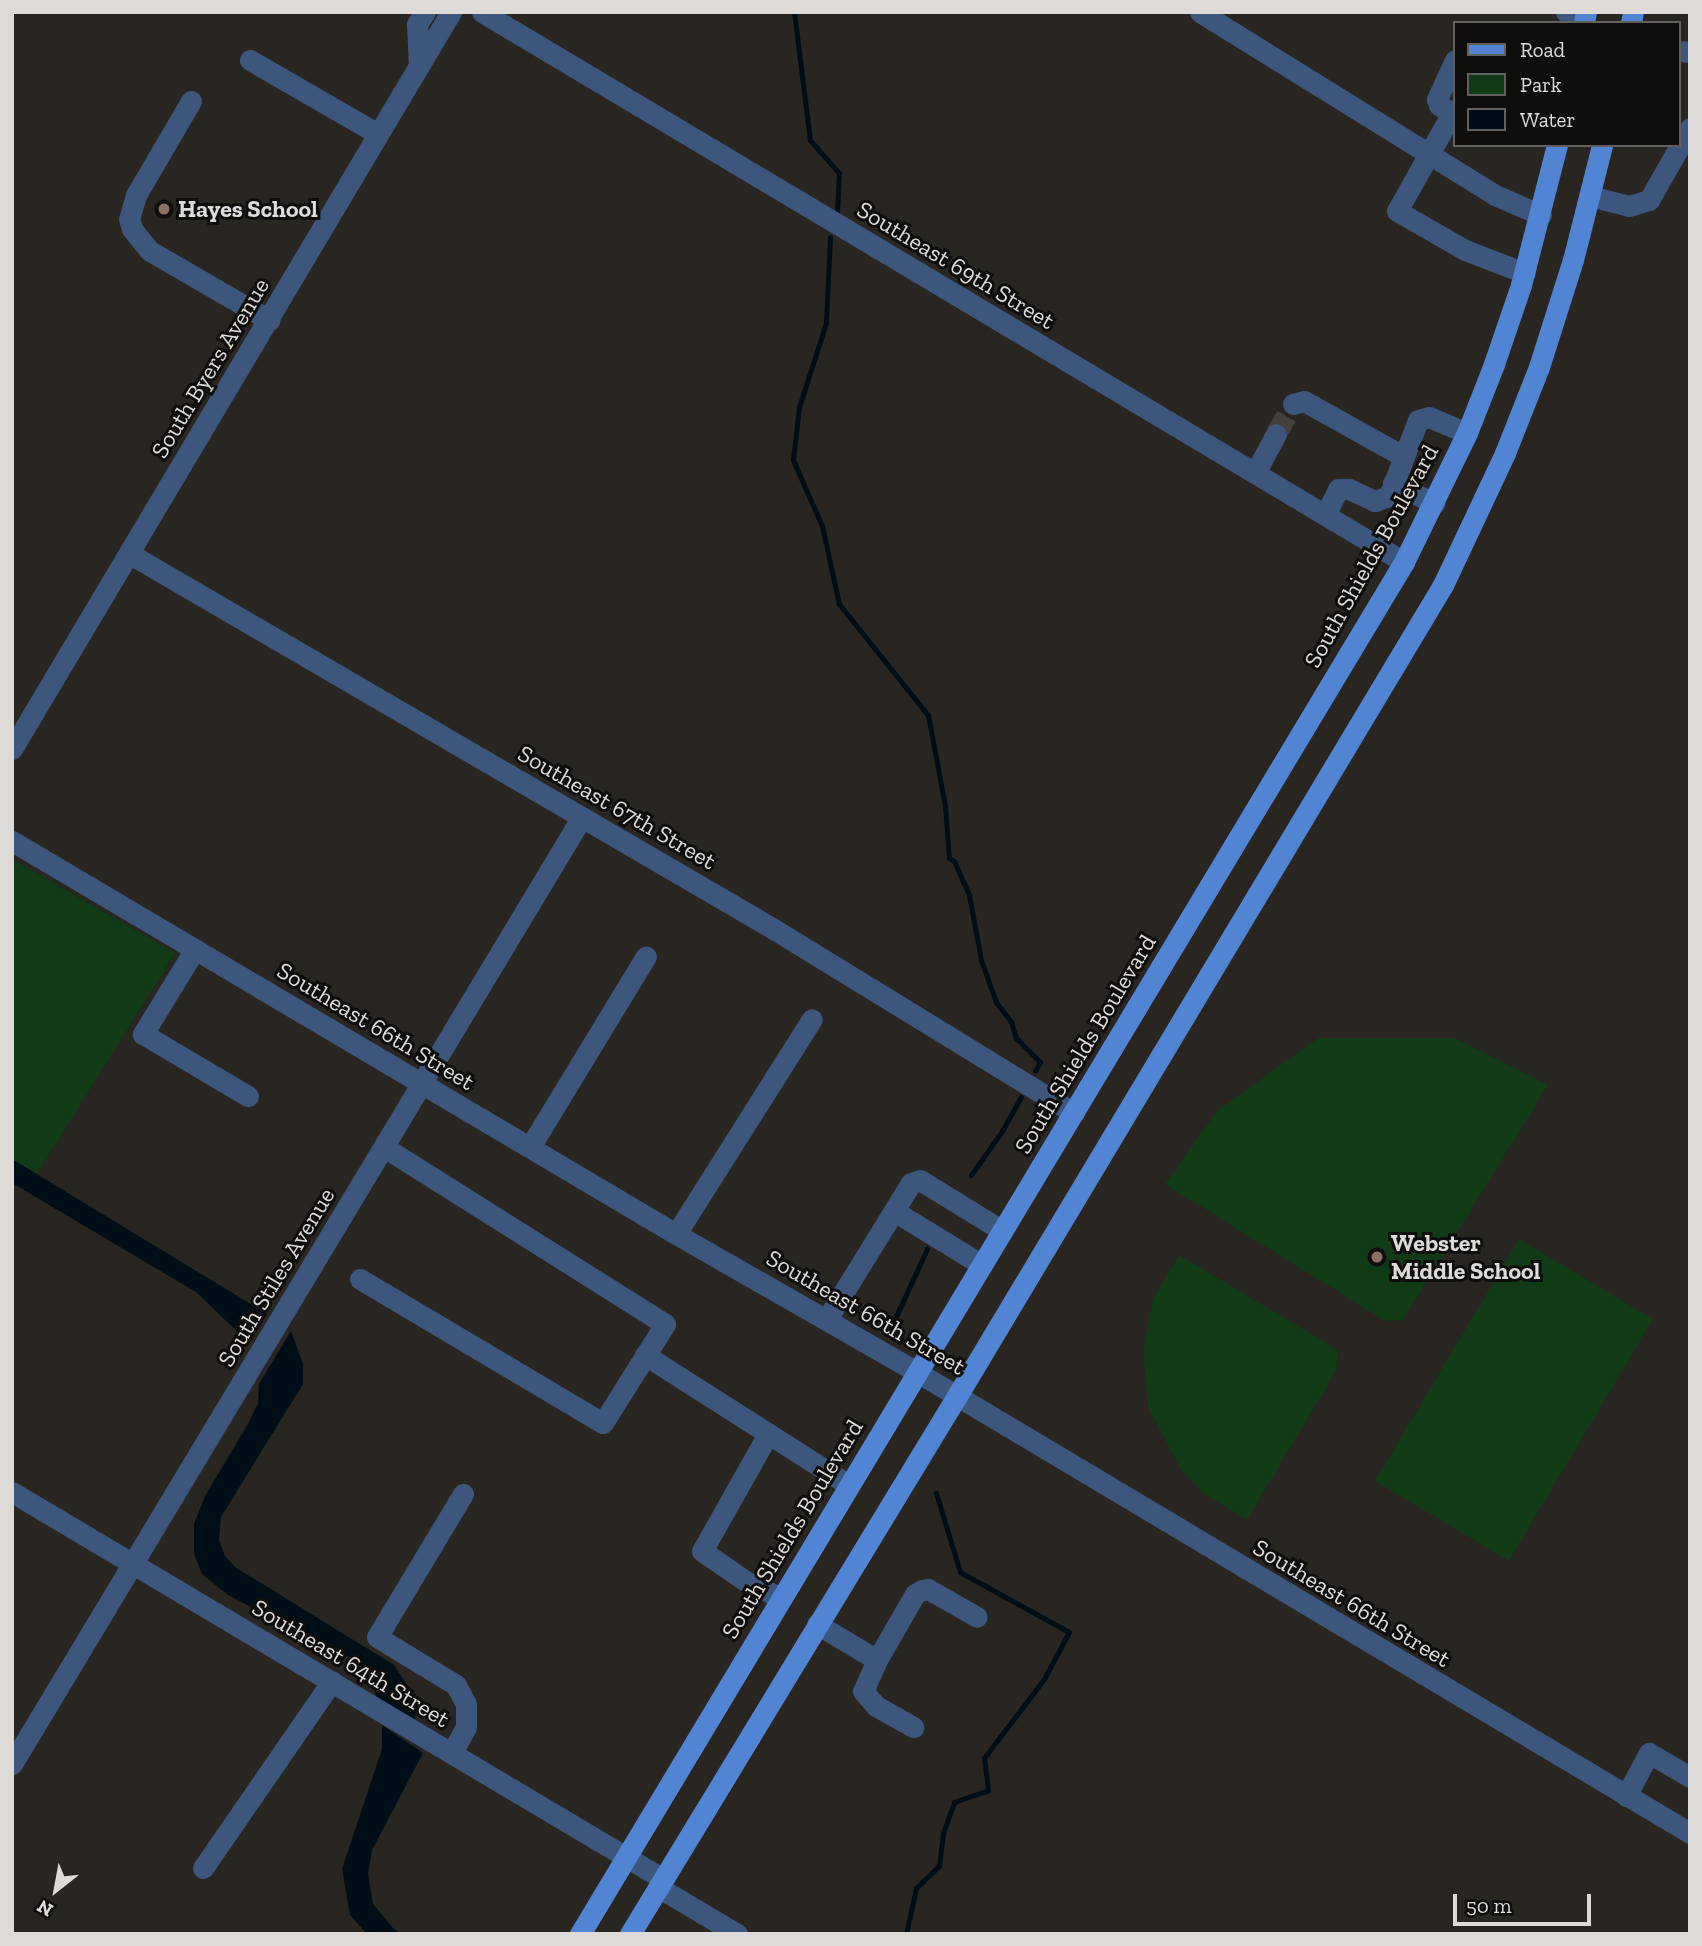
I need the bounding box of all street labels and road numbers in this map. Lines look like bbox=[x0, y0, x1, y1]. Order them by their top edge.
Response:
street label: Southeast 69th Street bbox=[852, 195, 1060, 335]
street label: South Byers Avenue bbox=[145, 272, 275, 464]
street label: South Shields Boulevard bbox=[1298, 439, 1444, 673]
street label: Southeast 67th Street bbox=[513, 739, 721, 875]
street label: South Shields Boulevard bbox=[1008, 929, 1162, 1159]
street label: Southeast 66th Street bbox=[272, 956, 480, 1096]
street label: South Stiles Avenue bbox=[211, 1182, 341, 1372]
street label: Southeast 66th Street bbox=[761, 1243, 971, 1381]
street label: South Shields Boulevard bbox=[715, 1414, 869, 1644]
street label: Southeast 66th Street bbox=[1248, 1533, 1456, 1673]
street label: Southeast 64th Street bbox=[247, 1593, 455, 1733]

